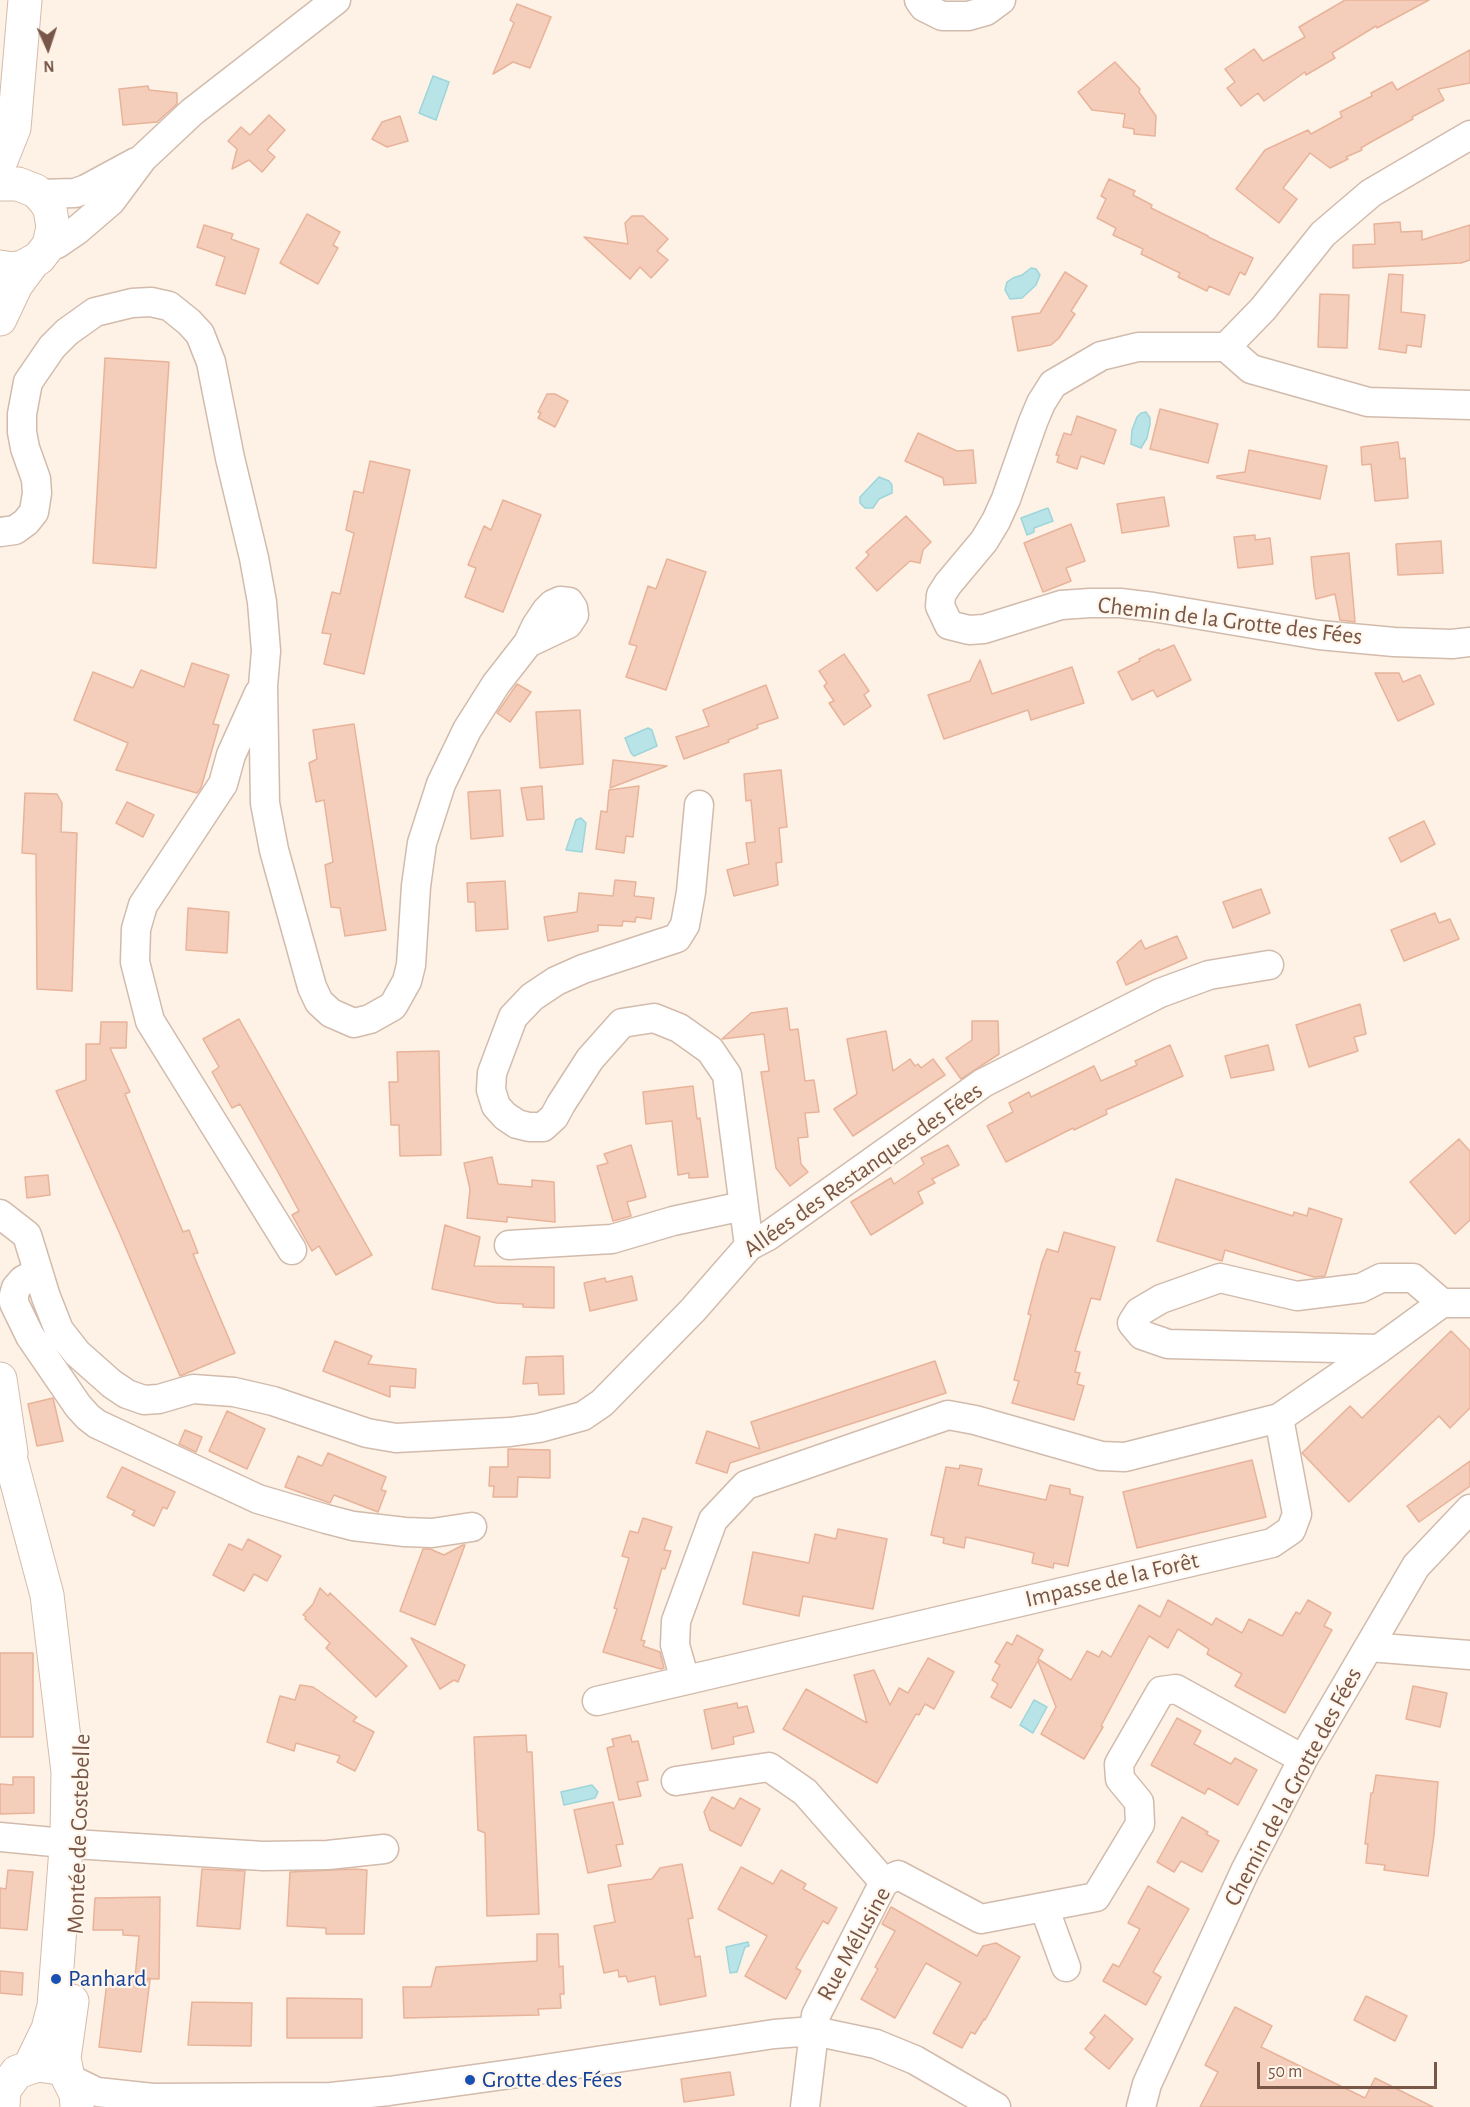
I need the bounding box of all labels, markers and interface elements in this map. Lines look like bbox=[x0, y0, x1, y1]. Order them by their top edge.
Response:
north arrow bbox=[18, 18, 78, 78]
text: N bbox=[43, 58, 55, 74]
street label: Chemin de la Grotte des Fées bbox=[1096, 590, 1364, 652]
street label: Allées des Restanques des Fées bbox=[738, 1076, 988, 1264]
street label: Impasse de la Forêt bbox=[1022, 1546, 1202, 1614]
street label: Chemin de la Grotte des Fées bbox=[1218, 1663, 1368, 1911]
street label: Montée de Costebelle bbox=[61, 1733, 97, 1935]
street label: Rue Mélusine bbox=[811, 1882, 897, 2006]
place label: Panhard bbox=[68, 1965, 147, 1993]
marker: Panhard bbox=[49, 1972, 63, 1986]
scale bar bbox=[1260, 2050, 1440, 2088]
text: 50 m bbox=[1268, 2063, 1302, 2081]
place label: Grotte des Fées bbox=[482, 2066, 622, 2094]
marker: Grotte des Fées bbox=[463, 2073, 477, 2087]

